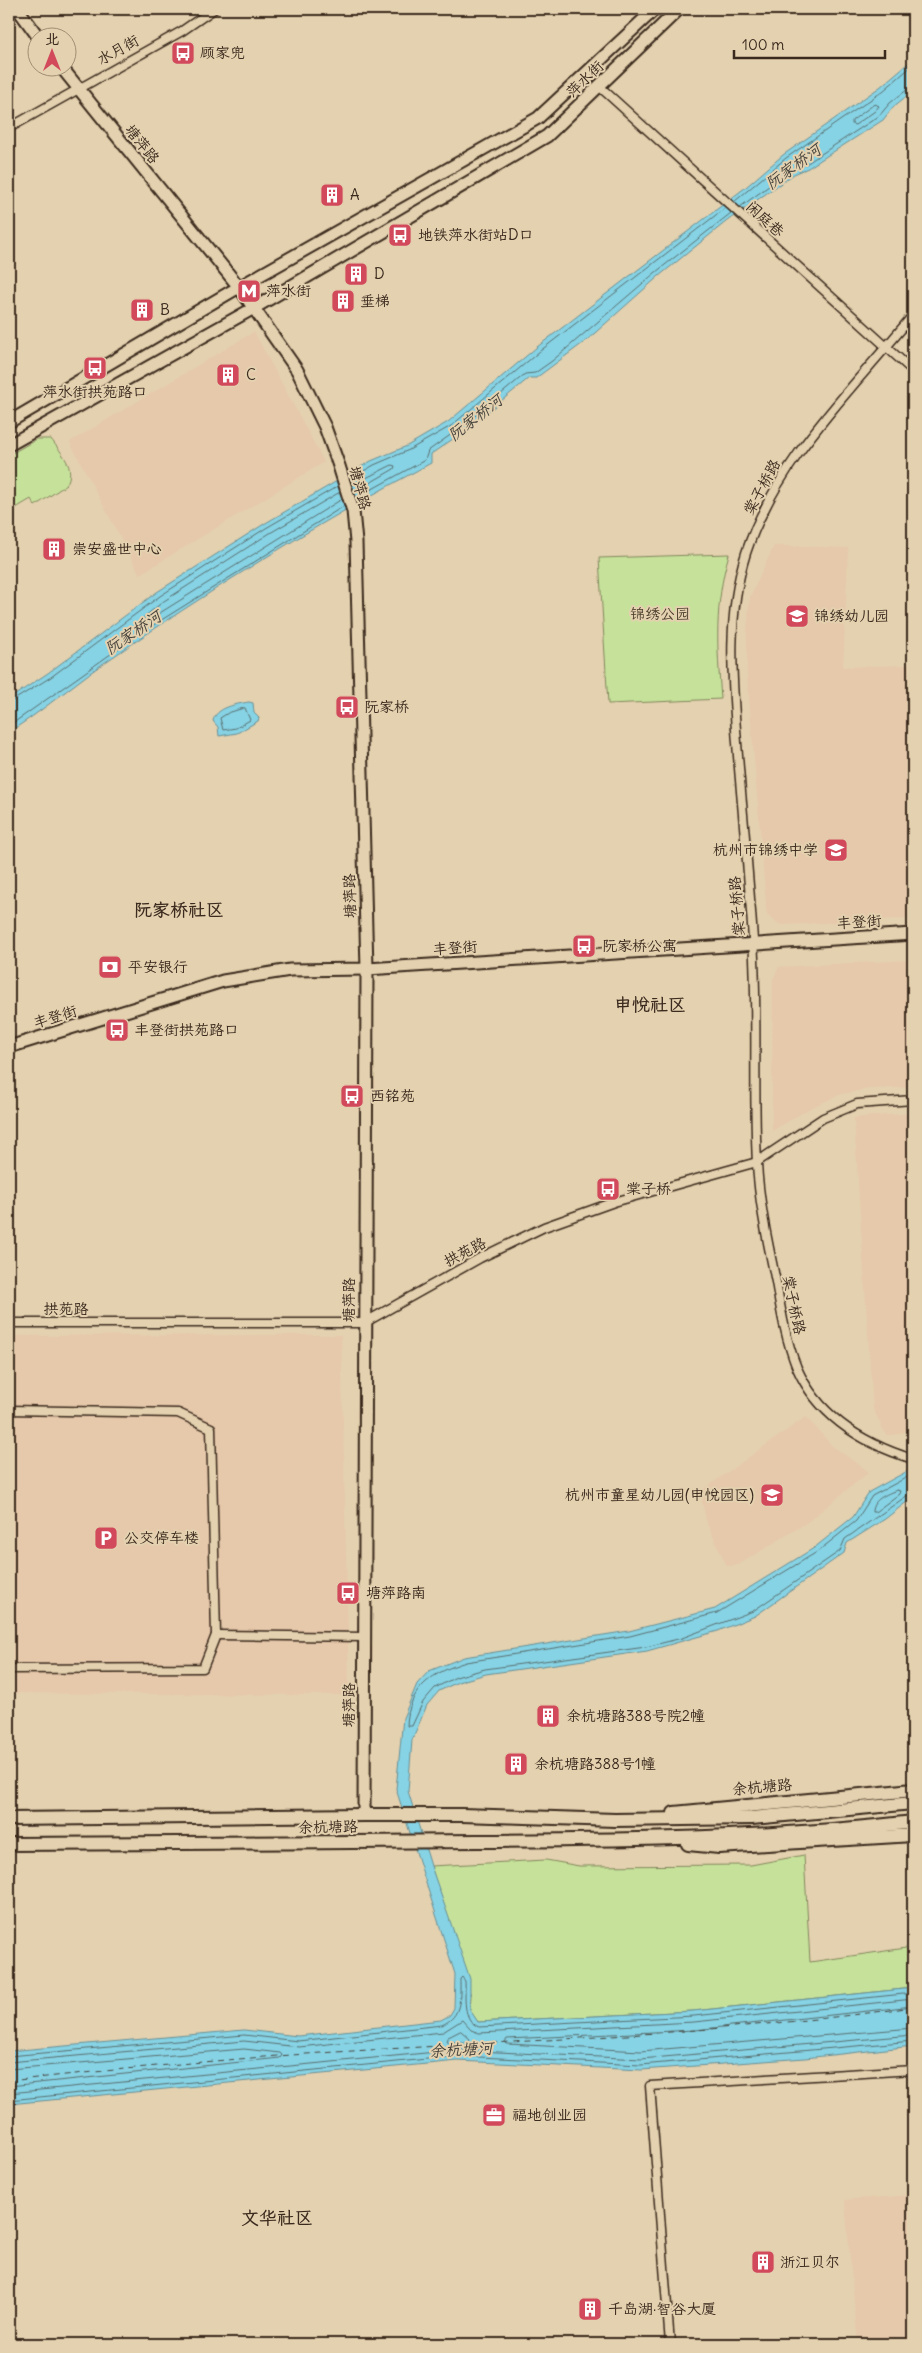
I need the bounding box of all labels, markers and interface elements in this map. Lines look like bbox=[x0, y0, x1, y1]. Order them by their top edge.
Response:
north arrow bbox=[28, 28, 78, 78]
scale bar bbox=[734, 28, 886, 60]
text: 北 bbox=[45, 30, 59, 48]
street label: 水月街 bbox=[93, 30, 142, 69]
text: 100 m bbox=[742, 35, 784, 54]
bus stop icon: 顾家兜 bbox=[170, 40, 196, 66]
place label: 顾家兜 bbox=[200, 43, 245, 62]
street label: 萍水街 bbox=[562, 56, 607, 101]
street label: 塘萍路 bbox=[121, 120, 164, 167]
water label: 阮家桥河 bbox=[761, 137, 827, 193]
building icon: A bbox=[319, 182, 345, 208]
place label: A bbox=[350, 185, 360, 204]
street label: 闲庭巷 bbox=[742, 197, 788, 241]
bus stop icon: 地铁萍水街站D口 bbox=[387, 222, 413, 248]
place label: 地铁萍水街站D口 bbox=[418, 225, 534, 244]
building icon: D bbox=[343, 261, 369, 287]
place label: D bbox=[374, 264, 385, 283]
metro station icon: 萍水街 bbox=[236, 278, 262, 304]
place label: 萍水街 bbox=[266, 281, 311, 300]
building icon: 垂梯 bbox=[330, 288, 356, 314]
place label: 垂梯 bbox=[360, 291, 390, 310]
building icon: B bbox=[129, 297, 155, 323]
place label: B bbox=[160, 300, 170, 319]
bus stop icon: 萍水街拱苑路口 bbox=[82, 355, 108, 381]
building icon: C bbox=[215, 362, 241, 388]
place label: C bbox=[246, 365, 256, 384]
place label: 萍水街拱苑路口 bbox=[42, 382, 148, 401]
water label: 阮家桥河 bbox=[444, 388, 509, 445]
street label: 棠子桥路 bbox=[739, 456, 784, 518]
street label: 塘萍路 bbox=[345, 464, 375, 512]
building icon: 崇安盛世中心 bbox=[41, 536, 67, 562]
place label: 崇安盛世中心 bbox=[72, 539, 162, 558]
school or university icon: 锦绣幼儿园 bbox=[784, 603, 810, 629]
water label: 阮家桥河 bbox=[101, 604, 168, 658]
park label: 锦绣公园 bbox=[630, 604, 690, 623]
place label: 锦绣幼儿园 bbox=[814, 606, 889, 625]
bus stop icon: 阮家桥 bbox=[334, 694, 360, 720]
place label: 阮家桥 bbox=[364, 697, 409, 716]
school or university icon: 杭州市锦绣中学 bbox=[823, 837, 849, 863]
place label: 杭州市锦绣中学 bbox=[713, 840, 818, 859]
street label: 塘萍路 bbox=[339, 873, 360, 919]
street label: 棠子桥路 bbox=[724, 875, 749, 937]
district label: 阮家桥社区 bbox=[134, 898, 224, 921]
street label: 丰登街 bbox=[836, 911, 882, 932]
bus stop icon: 阮家桥公寓 bbox=[571, 933, 597, 959]
street label: 丰登街 bbox=[432, 936, 478, 959]
place label: 阮家桥公寓 bbox=[602, 936, 677, 955]
bank icon: 平安银行 bbox=[97, 954, 123, 980]
place label: 平安银行 bbox=[128, 957, 188, 976]
district label: 申悦社区 bbox=[614, 993, 686, 1016]
street label: 丰登街 bbox=[31, 1001, 79, 1032]
bus stop icon: 丰登街拱苑路口 bbox=[104, 1017, 130, 1043]
place label: 丰登街拱苑路口 bbox=[134, 1020, 239, 1039]
bus stop icon: 西铭苑 bbox=[339, 1083, 365, 1109]
place label: 西铭苑 bbox=[370, 1086, 415, 1105]
bus stop icon: 棠子桥 bbox=[595, 1176, 621, 1202]
place label: 棠子桥 bbox=[626, 1179, 671, 1198]
street label: 拱苑路 bbox=[440, 1233, 489, 1271]
street label: 棠子桥路 bbox=[779, 1274, 810, 1336]
street label: 塘萍路 bbox=[339, 1277, 358, 1323]
street label: 拱苑路 bbox=[43, 1299, 89, 1318]
school or university icon: 杭州市童星幼儿园(申悦园区) bbox=[759, 1482, 785, 1508]
place label: 杭州市童星幼儿园(申悦园区) bbox=[565, 1485, 754, 1504]
parking icon: 公交停车楼 bbox=[93, 1525, 119, 1551]
place label: 公交停车楼 bbox=[124, 1528, 199, 1547]
bus stop icon: 塘萍路南 bbox=[335, 1580, 361, 1606]
place label: 塘萍路南 bbox=[366, 1583, 426, 1602]
street label: 塘萍路 bbox=[339, 1682, 358, 1728]
building icon: 余杭塘路388号院2幢 bbox=[535, 1703, 561, 1729]
place label: 余杭塘路388号院2幢 bbox=[566, 1706, 705, 1725]
building icon: 余杭塘路388号1幢 bbox=[503, 1751, 529, 1777]
place label: 余杭塘路388号1幢 bbox=[534, 1754, 656, 1773]
street label: 余杭塘路 bbox=[731, 1774, 793, 1799]
street label: 余杭塘路 bbox=[298, 1816, 358, 1837]
water label: 余杭塘河 bbox=[429, 2037, 496, 2061]
office icon: 福地创业园 bbox=[481, 2102, 507, 2128]
place label: 福地创业园 bbox=[512, 2105, 587, 2124]
district label: 文华社区 bbox=[241, 2206, 313, 2229]
building icon: 浙江贝尔 bbox=[750, 2249, 776, 2275]
place label: 浙江贝尔 bbox=[780, 2252, 840, 2271]
building icon: 千岛湖·智谷大厦 bbox=[577, 2296, 603, 2322]
place label: 千岛湖·智谷大厦 bbox=[608, 2299, 716, 2318]

